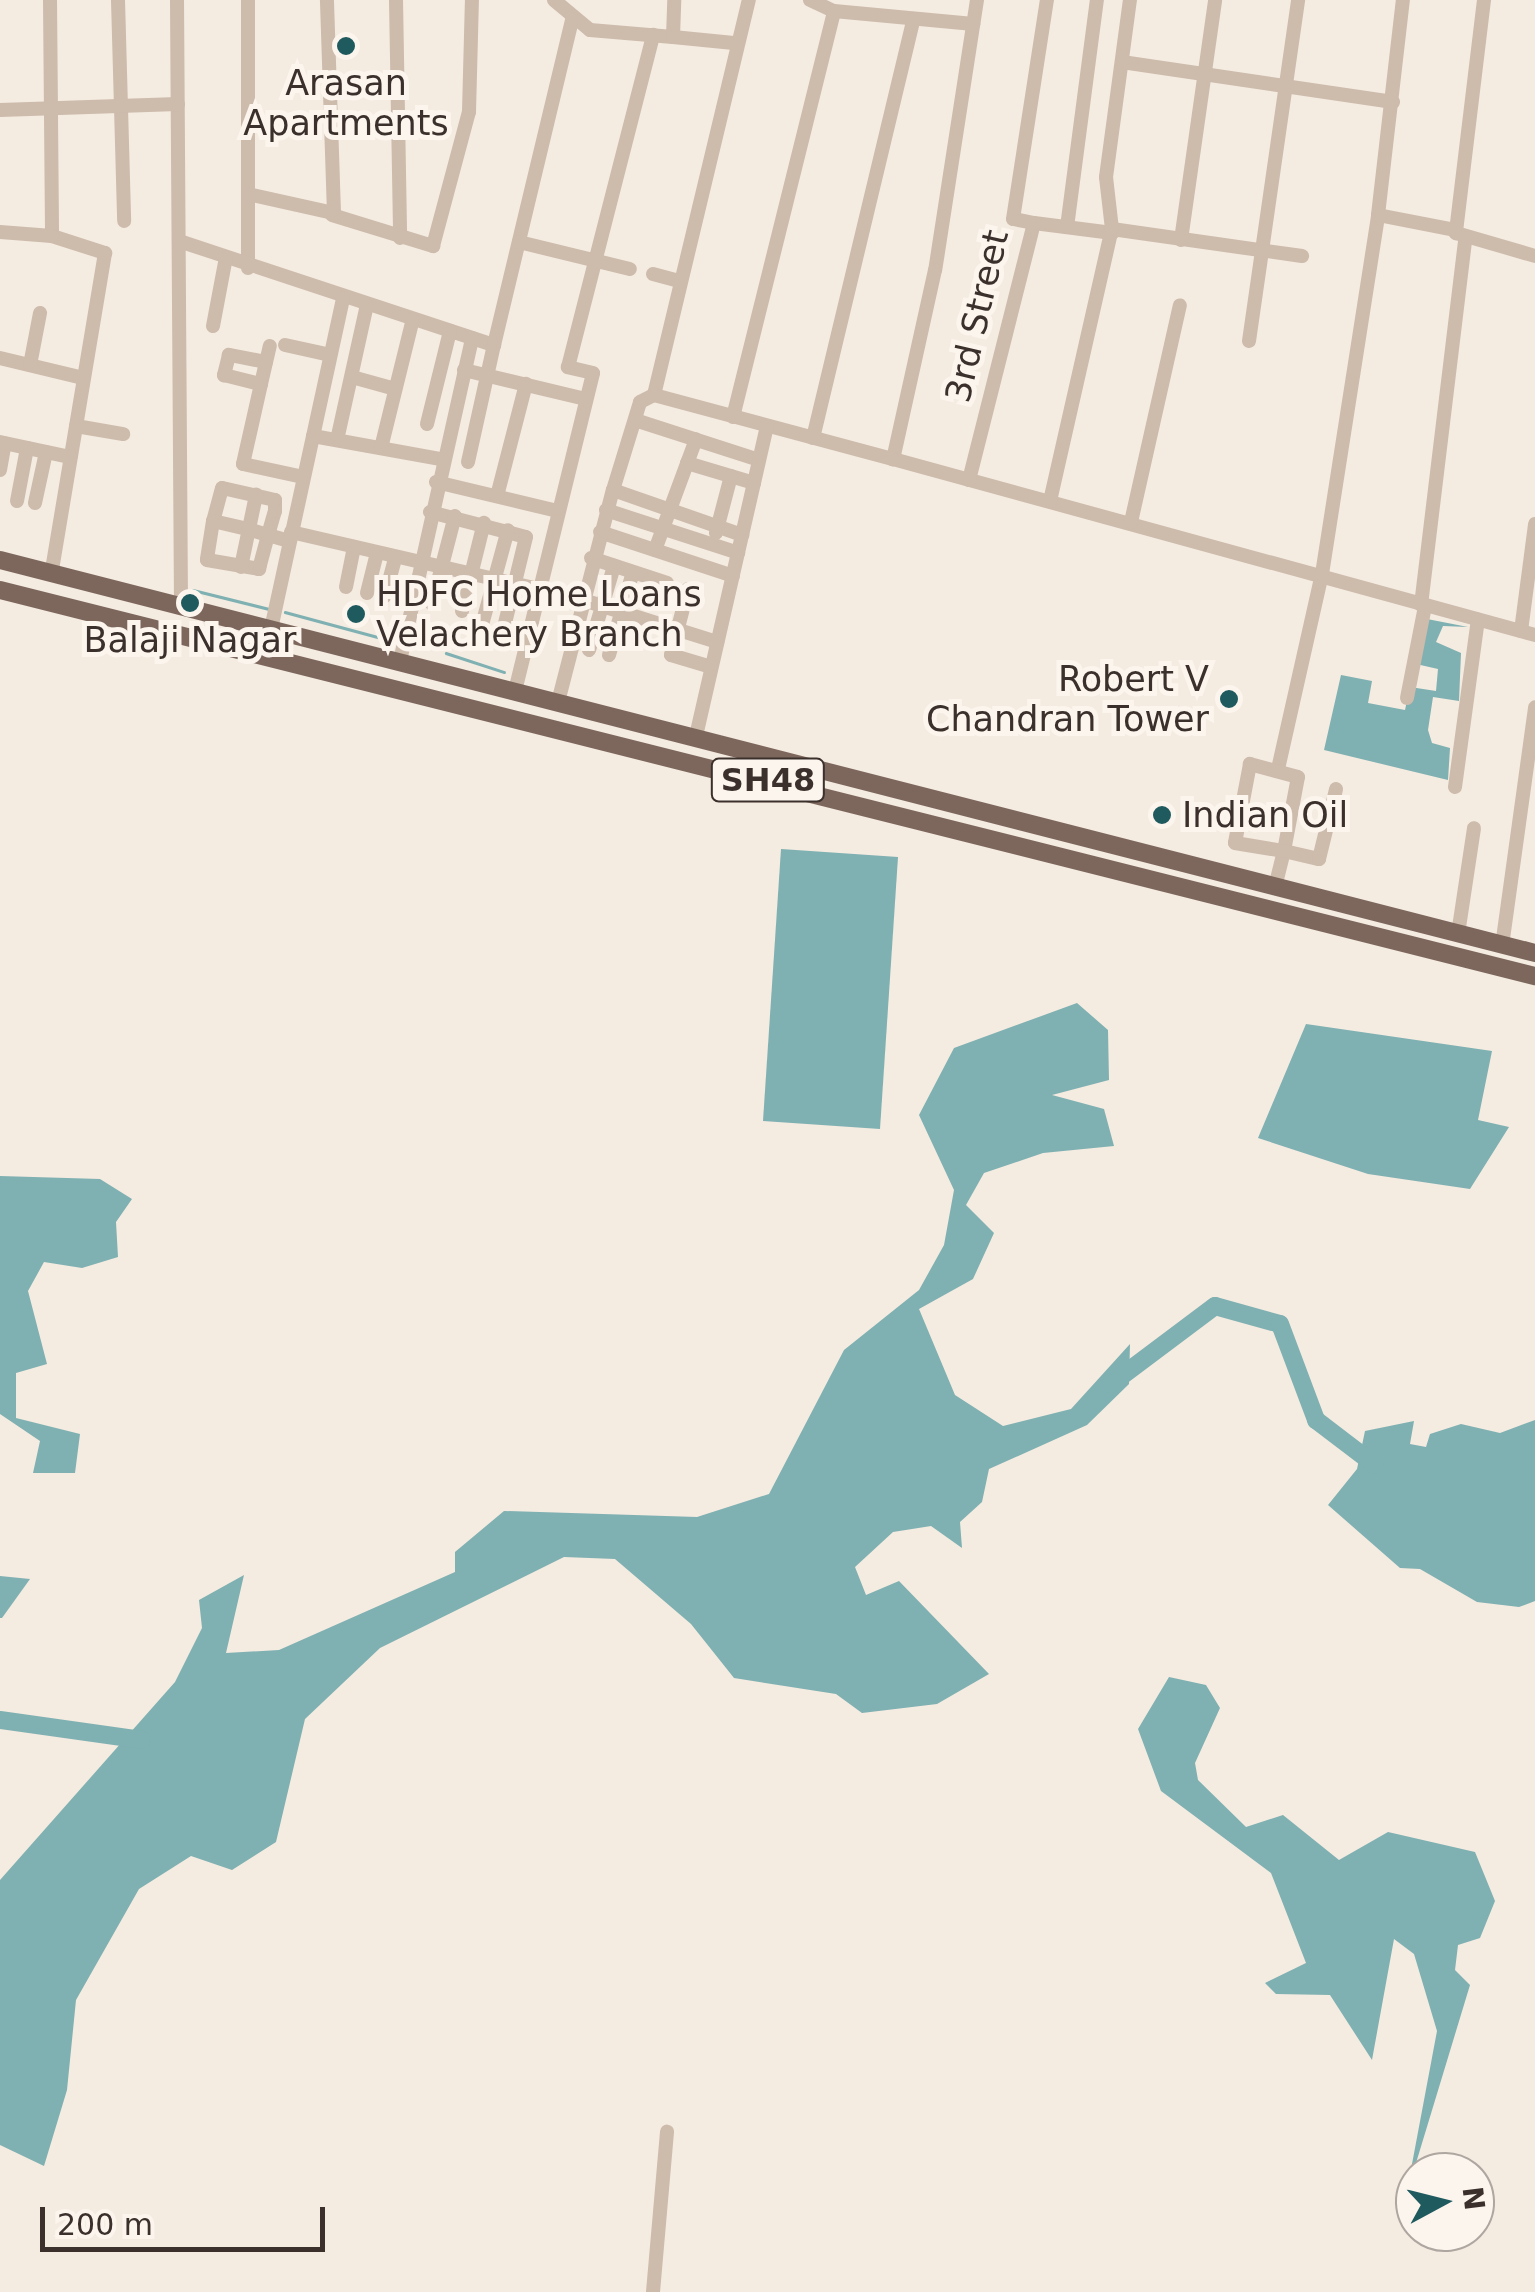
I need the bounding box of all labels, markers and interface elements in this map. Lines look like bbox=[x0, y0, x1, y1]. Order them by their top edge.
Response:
marker: Arasan Apartments bbox=[335, 35, 357, 57]
place label: Arasan Apartments bbox=[243, 62, 449, 144]
street label: 3rd Street bbox=[937, 226, 1017, 406]
place label: HDFC Home Loans Velachery Branch bbox=[376, 573, 702, 655]
marker: Balaji Nagar bbox=[179, 592, 201, 614]
marker: HDFC Home Loans Velachery Branch bbox=[345, 603, 367, 625]
place label: Balaji Nagar bbox=[84, 619, 296, 661]
place label: Robert V Chandran Tower bbox=[926, 658, 1209, 740]
marker: Robert V Chandran Tower bbox=[1218, 688, 1240, 710]
road number: SH48 bbox=[710, 753, 826, 807]
place label: Indian Oil bbox=[1182, 794, 1348, 836]
marker: Indian Oil bbox=[1151, 804, 1173, 826]
north arrow bbox=[1395, 2152, 1495, 2252]
text: N bbox=[1455, 2185, 1491, 2212]
scale bar bbox=[45, 2187, 330, 2249]
text: 200 m bbox=[57, 2207, 153, 2242]

